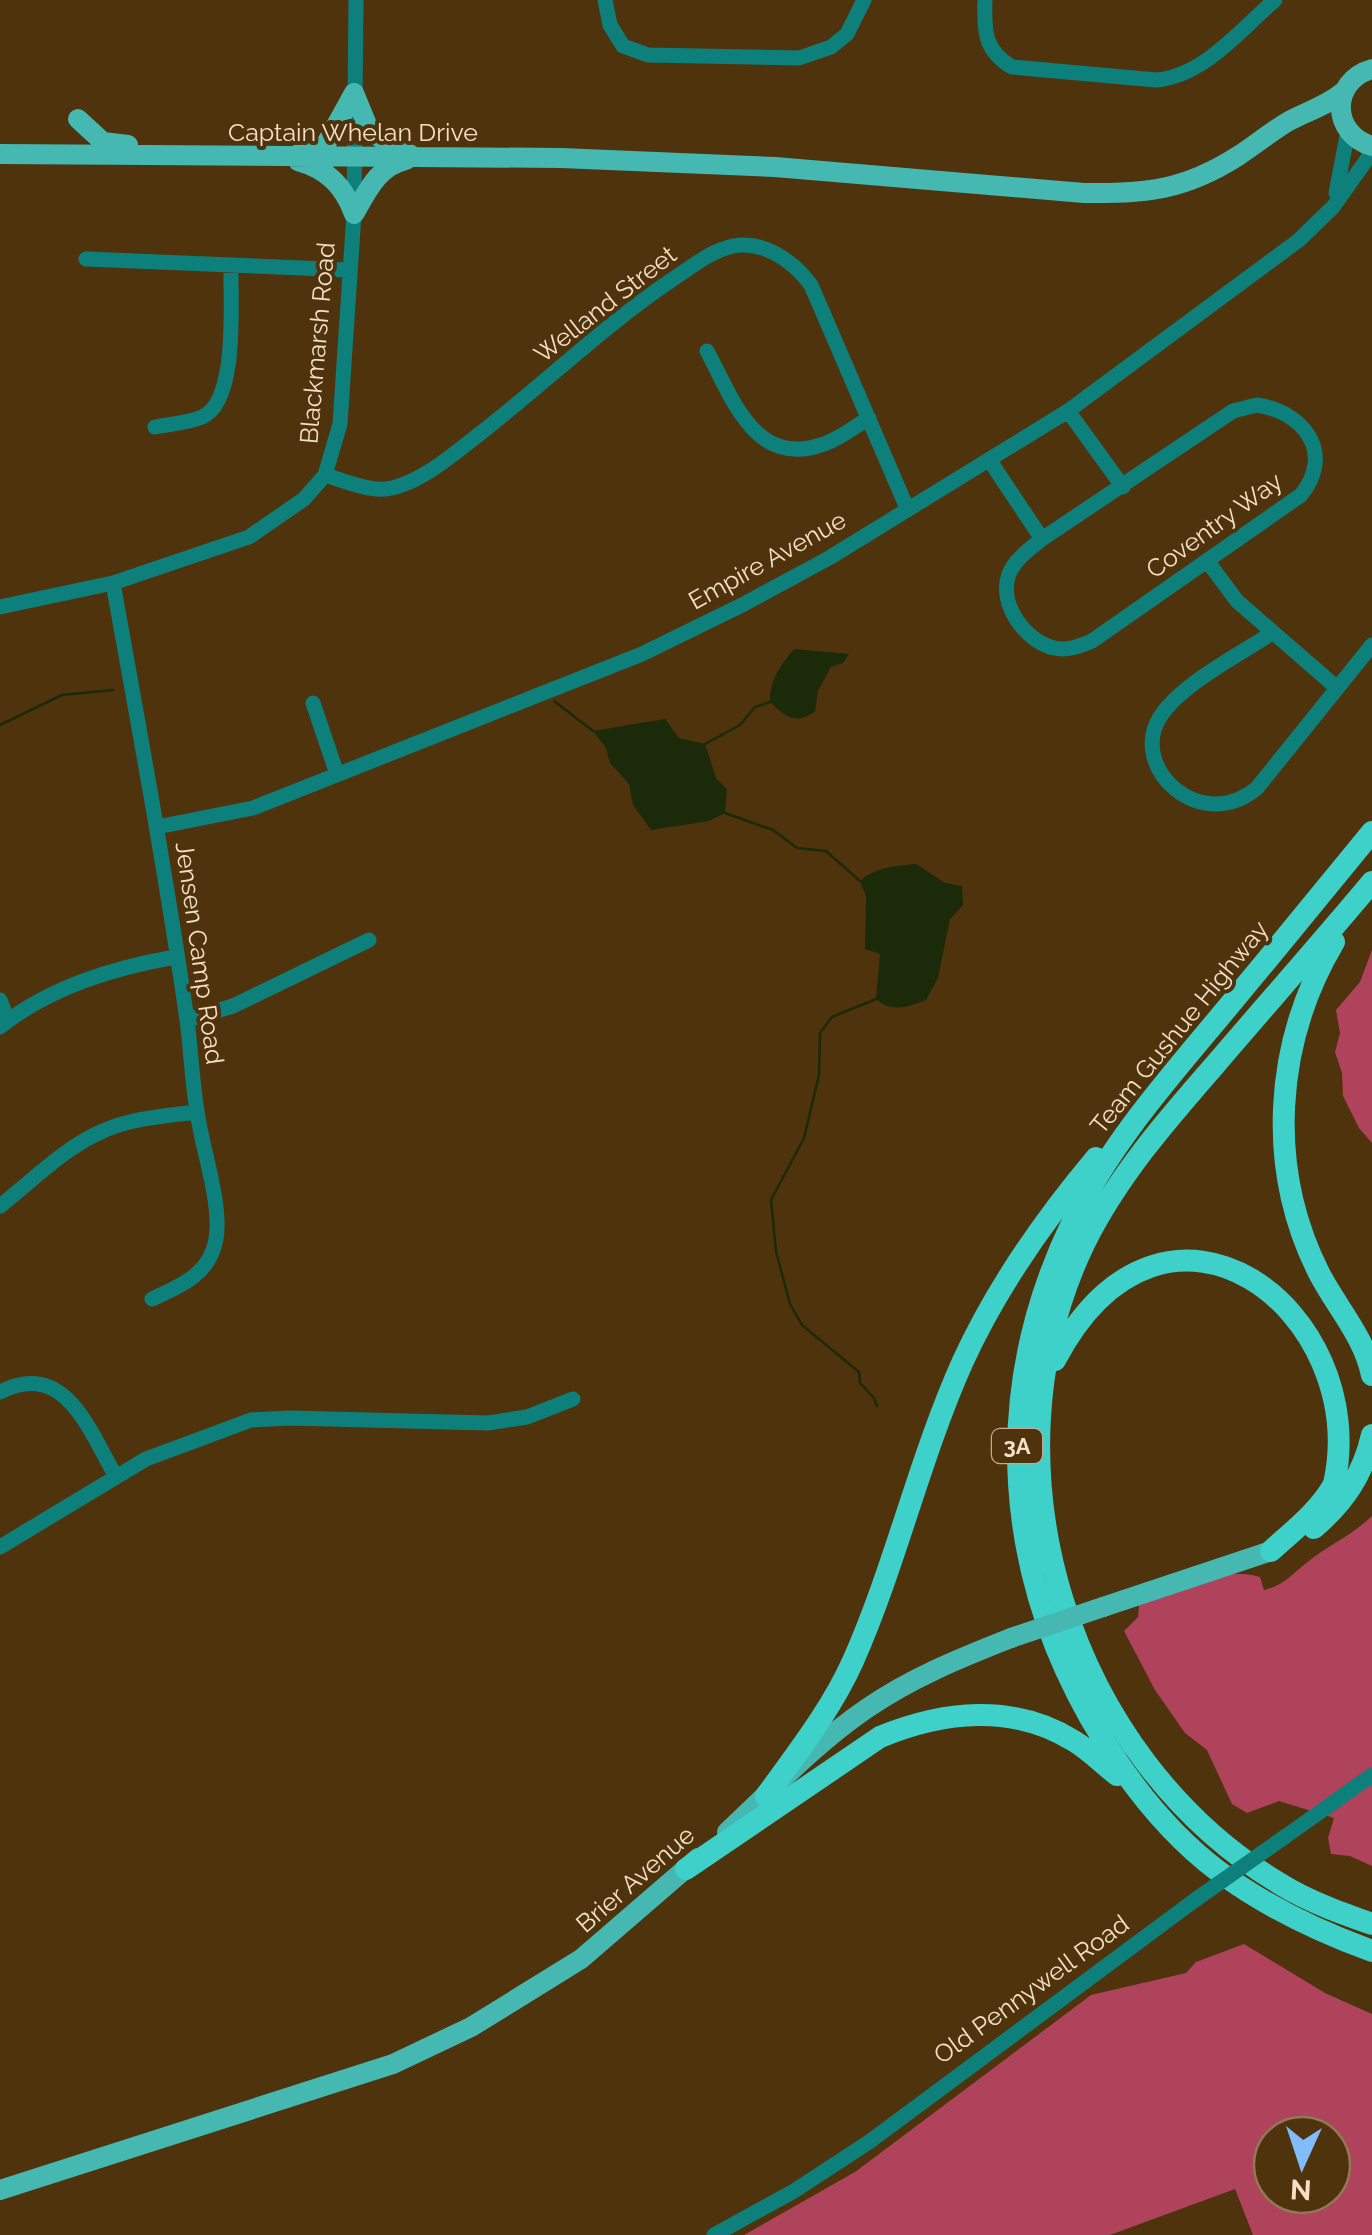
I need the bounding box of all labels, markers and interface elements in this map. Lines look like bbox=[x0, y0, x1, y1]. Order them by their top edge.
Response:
street label: Captain Whelan Drive bbox=[228, 117, 478, 147]
street label: Welland Street bbox=[528, 239, 683, 369]
street label: Blackmarsh Road bbox=[293, 241, 341, 445]
street label: Coventry Way bbox=[1140, 465, 1288, 584]
street label: Empire Avenue bbox=[683, 504, 851, 616]
street label: Jensen Camp Road bbox=[170, 840, 230, 1066]
street label: Team Gushue Highway bbox=[1084, 914, 1275, 1140]
road number: 3A bbox=[992, 1429, 1042, 1463]
street label: Brier Avenue bbox=[570, 1819, 700, 1939]
street label: Old Pennywell Road bbox=[928, 1908, 1134, 2070]
north arrow bbox=[1252, 2115, 1352, 2215]
text: N bbox=[1289, 2172, 1312, 2207]

